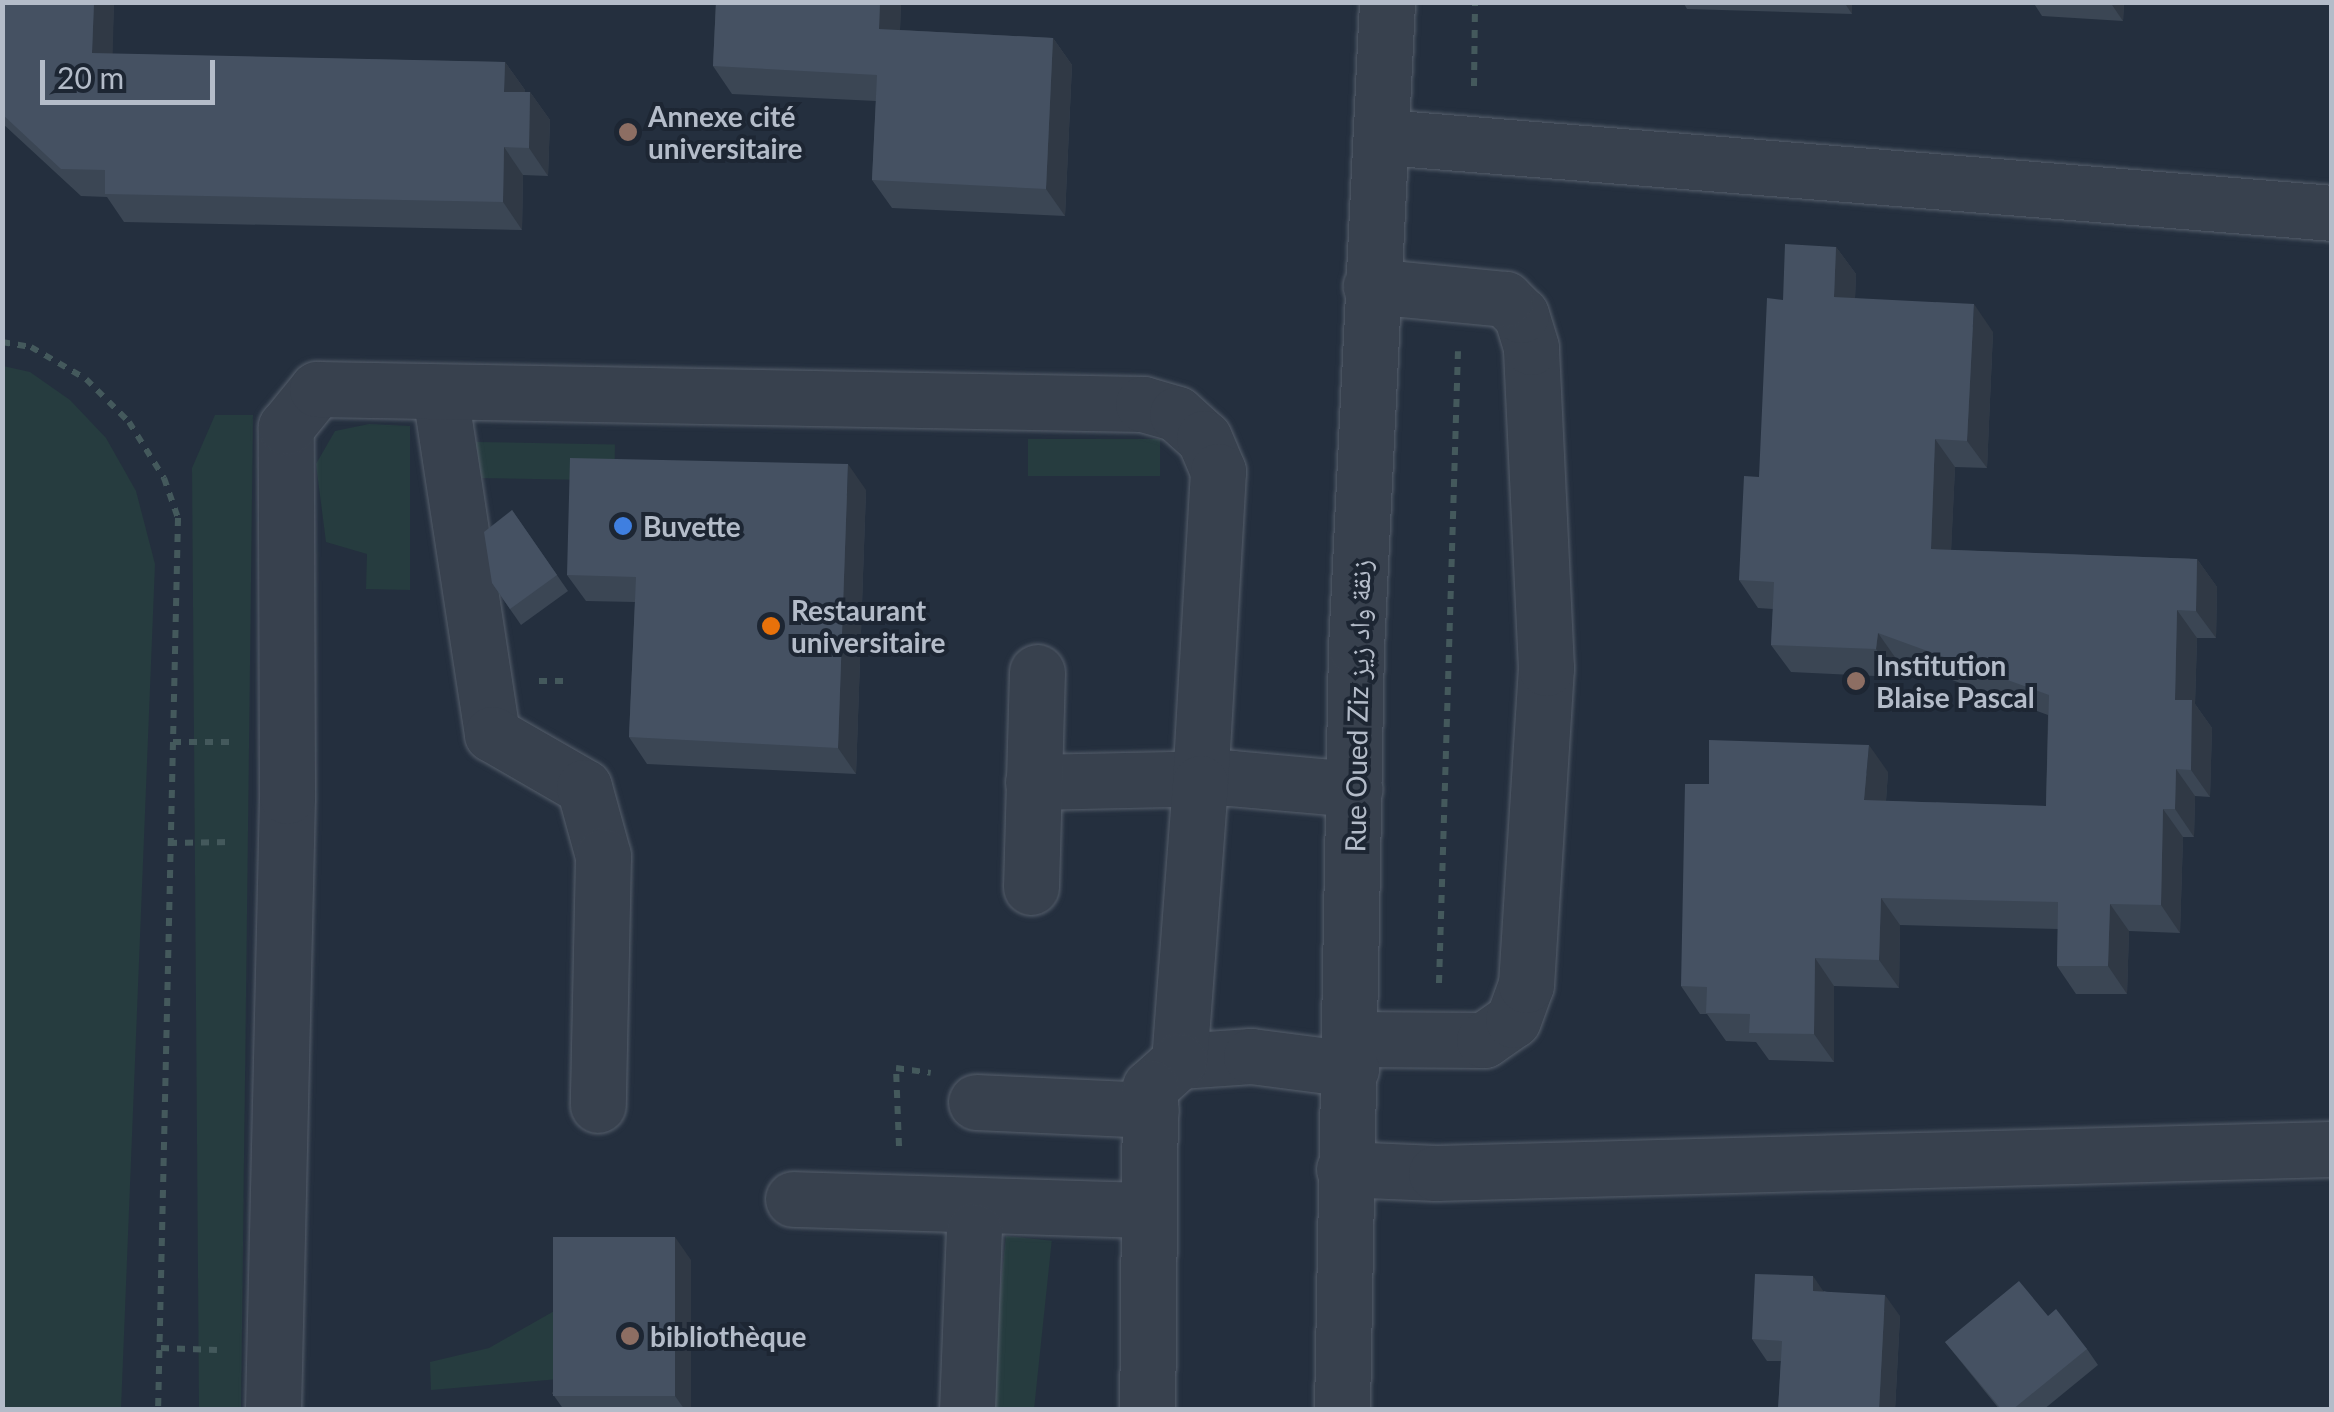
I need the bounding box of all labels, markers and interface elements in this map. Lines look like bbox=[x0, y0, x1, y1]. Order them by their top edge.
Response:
scale bar bbox=[45, 40, 220, 102]
text: 20 m bbox=[57, 59, 124, 95]
place label: Annexe cité universitaire bbox=[648, 99, 803, 165]
marker: Annexe cité universitaire bbox=[617, 121, 639, 143]
place label: Buvette bbox=[643, 509, 741, 543]
marker: Buvette bbox=[612, 515, 634, 537]
street label: Rue Oued Ziz زنقة واد زيز bbox=[1338, 559, 1376, 853]
place label: Restaurant universitaire bbox=[791, 593, 946, 659]
marker: Restaurant universitaire bbox=[760, 615, 782, 637]
place label: Institution Blaise Pascal bbox=[1876, 648, 2035, 714]
marker: Institution Blaise Pascal bbox=[1845, 670, 1867, 692]
place label: bibliothèque bbox=[650, 1319, 807, 1353]
marker: bibliothèque bbox=[619, 1325, 641, 1347]

